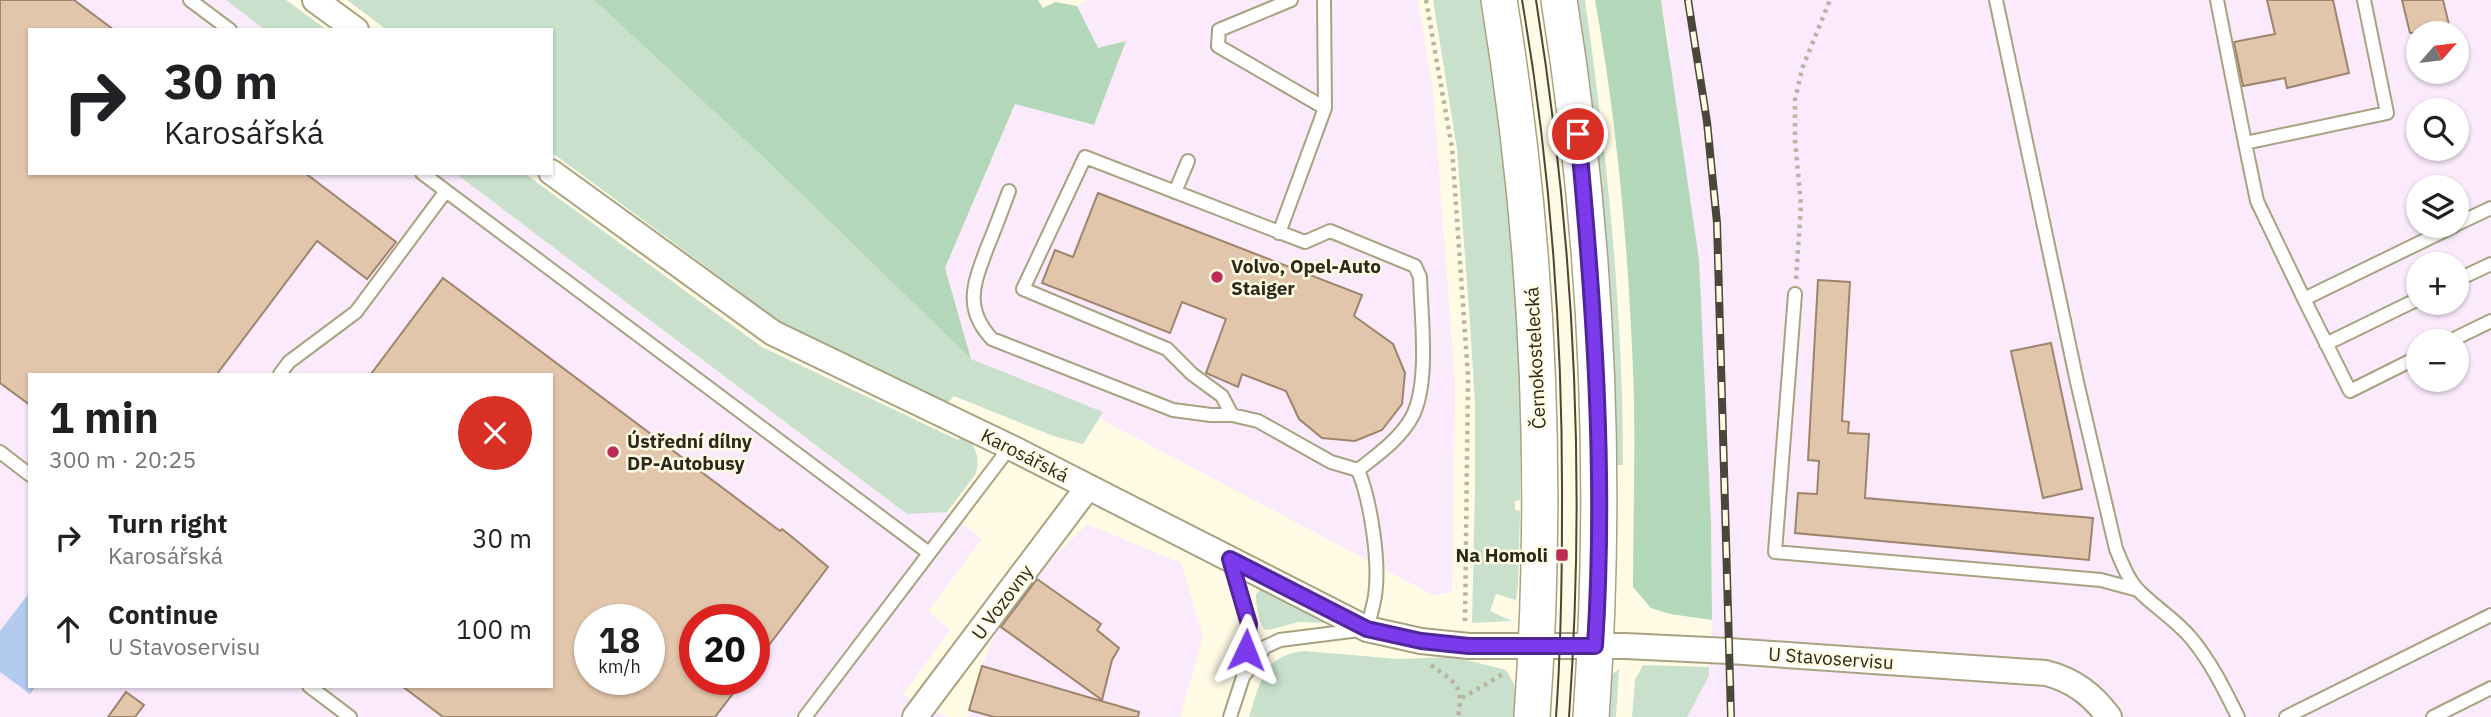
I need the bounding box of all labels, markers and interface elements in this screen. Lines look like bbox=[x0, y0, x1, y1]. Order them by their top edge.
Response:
north arrow bbox=[2406, 21, 2469, 84]
map controls bbox=[2406, 21, 2469, 392]
text: 30 m bbox=[164, 49, 278, 112]
icon: right bbox=[49, 56, 140, 147]
button: search bbox=[2406, 98, 2469, 161]
pin bbox=[1548, 104, 1608, 164]
text: Karosářská bbox=[164, 111, 324, 153]
icon: arrive bbox=[1559, 115, 1597, 153]
button: layers bbox=[2406, 175, 2469, 238]
button: + bbox=[2406, 252, 2469, 315]
place label: Volvo, Opel-Auto Staiger bbox=[1231, 254, 1381, 300]
marker: Volvo, Opel-Auto Staiger bbox=[1209, 269, 1225, 285]
street label: Černokostelecká bbox=[1519, 286, 1551, 430]
button: − bbox=[2406, 329, 2469, 392]
text: 1 min bbox=[49, 390, 159, 445]
button: close bbox=[458, 396, 532, 470]
street label: Karosářská bbox=[977, 423, 1073, 487]
place label: Ústřední dílny DP-Autobusy bbox=[627, 429, 753, 475]
text: 300 m · 20:25 bbox=[49, 444, 196, 474]
marker: Ústřední dílny DP-Autobusy bbox=[605, 444, 621, 460]
text: Turn right bbox=[108, 506, 227, 540]
icon: right bbox=[49, 519, 87, 557]
text: 30 m bbox=[472, 521, 532, 555]
text: Karosářská bbox=[108, 540, 223, 570]
place label: Na Homoli bbox=[1456, 543, 1548, 567]
marker: Na Homoli bbox=[1554, 547, 1570, 563]
street label: U Vozovny bbox=[966, 559, 1038, 644]
text: Continue bbox=[108, 597, 218, 631]
speed limit sign: 20 bbox=[679, 604, 770, 695]
icon: ahead bbox=[49, 610, 87, 648]
text: 100 m bbox=[456, 612, 532, 646]
position arrow bbox=[1209, 613, 1283, 687]
text: 18 bbox=[598, 617, 641, 663]
text: U Stavoservisu bbox=[108, 631, 260, 661]
street label: U Stavoservisu bbox=[1767, 642, 1895, 674]
text: km/h bbox=[598, 655, 641, 678]

